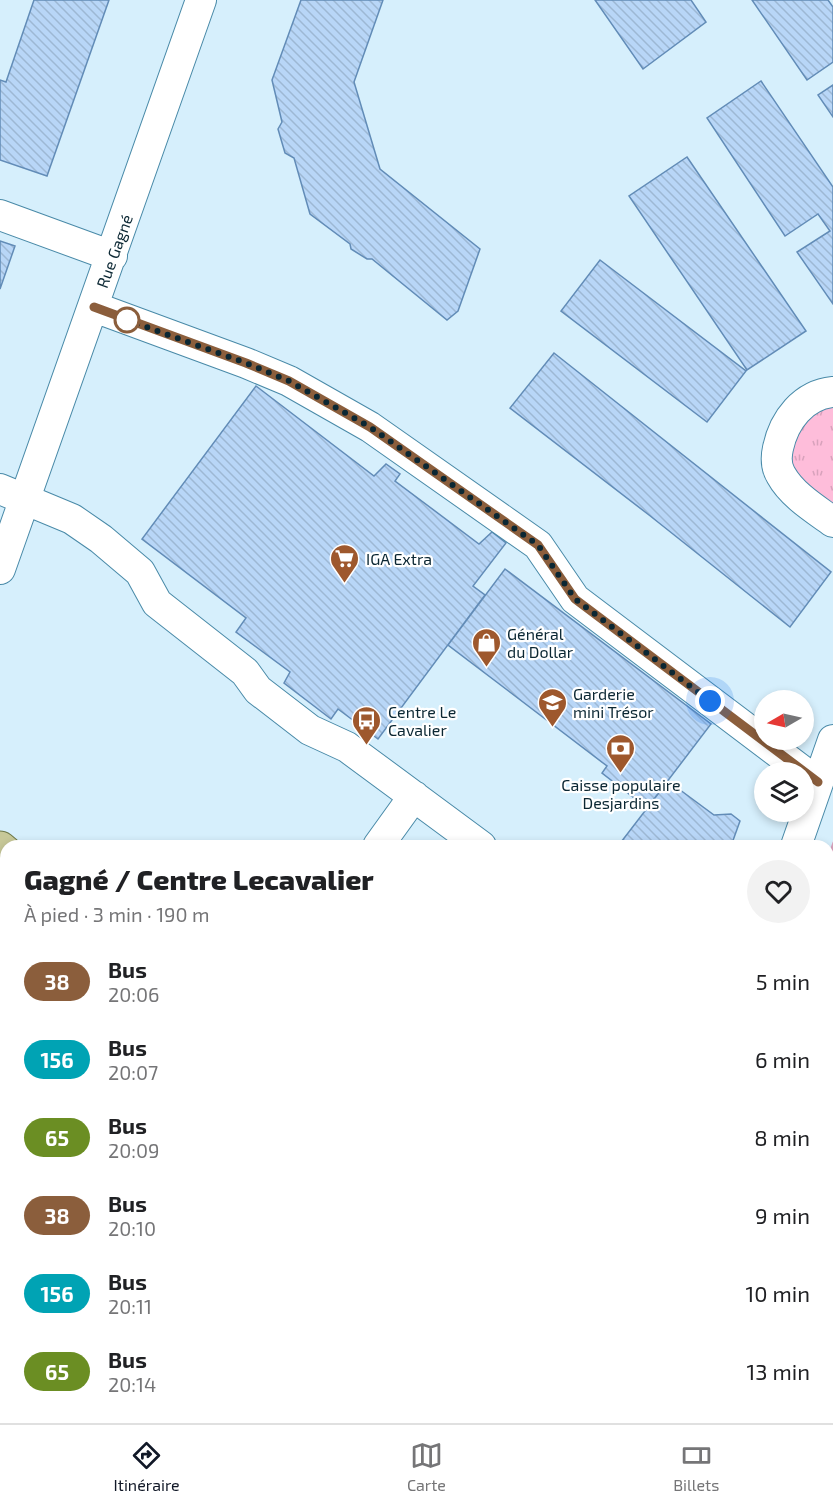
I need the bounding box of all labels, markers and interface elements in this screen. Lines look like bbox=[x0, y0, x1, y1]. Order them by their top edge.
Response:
street label: Rue Gagné bbox=[92, 212, 136, 290]
unlabelled marker bbox=[114, 307, 140, 333]
supermarket icon: IGA Extra bbox=[329, 542, 361, 584]
place label: IGA Extra bbox=[366, 549, 432, 568]
place label: Général du Dollar bbox=[507, 624, 574, 661]
shop icon: Général du Dollar bbox=[470, 626, 502, 668]
place label: Garderie mini Trésor bbox=[573, 684, 654, 721]
school or university icon: Garderie mini Trésor bbox=[536, 686, 568, 728]
your location bbox=[695, 686, 725, 716]
north arrow bbox=[754, 690, 814, 750]
map controls bbox=[754, 690, 814, 822]
place label: Centre Le Cavalier bbox=[388, 702, 456, 739]
bus stop icon: Centre Le Cavalier bbox=[351, 704, 383, 746]
bank icon: Caisse populaire Desjardins bbox=[605, 732, 637, 774]
button: layers bbox=[754, 762, 814, 822]
place label: Caisse populaire Desjardins bbox=[561, 775, 681, 813]
button: heart bbox=[747, 860, 810, 923]
text: Gagné / Centre Lecavalier bbox=[24, 862, 374, 896]
text: À pied · 3 min · 190 m bbox=[24, 902, 210, 926]
text: Bus bbox=[108, 956, 147, 982]
text: 5 min bbox=[756, 968, 810, 994]
text: 38 bbox=[45, 969, 70, 994]
text: 20:06 bbox=[108, 982, 160, 1006]
text: Bus bbox=[108, 1034, 147, 1060]
text: 6 min bbox=[755, 1046, 810, 1072]
text: 156 bbox=[40, 1047, 74, 1072]
text: 20:07 bbox=[108, 1060, 158, 1084]
text: Bus bbox=[108, 1112, 147, 1138]
text: 8 min bbox=[754, 1124, 810, 1150]
text: 65 bbox=[45, 1125, 69, 1150]
text: 20:09 bbox=[108, 1138, 160, 1162]
text: Bus bbox=[108, 1190, 147, 1216]
text: 9 min bbox=[755, 1202, 810, 1228]
text: 38 bbox=[45, 1203, 70, 1228]
text: 20:10 bbox=[108, 1216, 156, 1240]
text: Bus bbox=[108, 1268, 147, 1294]
text: 10 min bbox=[746, 1280, 810, 1306]
text: 156 bbox=[40, 1281, 74, 1306]
text: 20:11 bbox=[108, 1294, 152, 1318]
text: Bus bbox=[108, 1346, 147, 1372]
text: 13 min bbox=[747, 1358, 810, 1384]
text: 65 bbox=[45, 1359, 69, 1384]
text: 20:14 bbox=[108, 1372, 156, 1396]
tab: Itinéraire bbox=[114, 1439, 180, 1494]
tab: Carte bbox=[407, 1439, 446, 1494]
tab: Billets bbox=[673, 1439, 719, 1494]

